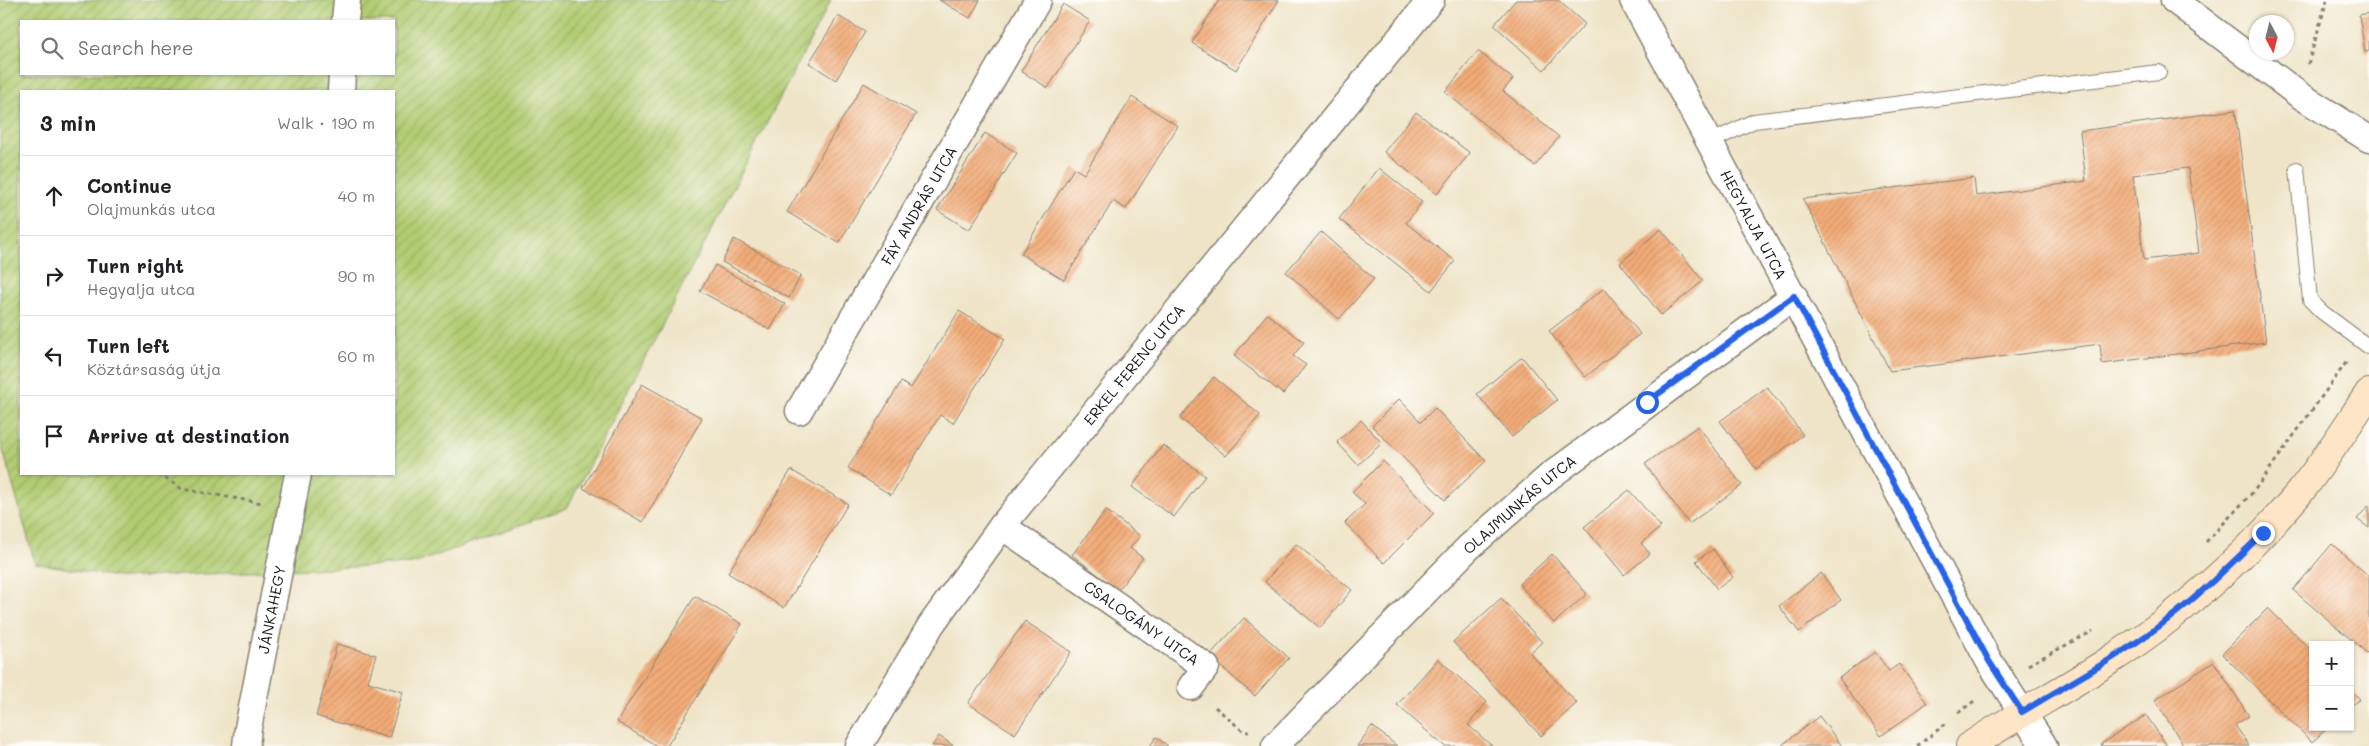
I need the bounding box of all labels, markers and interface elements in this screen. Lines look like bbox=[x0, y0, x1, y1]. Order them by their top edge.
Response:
north arrow bbox=[2249, 15, 2294, 60]
search box bbox=[20, 20, 395, 75]
icon: search bbox=[38, 34, 66, 62]
text: Search here bbox=[78, 35, 194, 60]
text: 3 min bbox=[40, 109, 96, 136]
text: Walk · 190 m bbox=[277, 112, 375, 133]
street label: FÁY ANDRÁS UTCA bbox=[876, 142, 961, 268]
street label: HEGYALJA UTCA bbox=[1716, 166, 1792, 283]
text: Continue bbox=[87, 173, 172, 198]
icon: ahead bbox=[40, 182, 68, 210]
text: 40 m bbox=[338, 185, 375, 206]
text: Olajmunkás utca bbox=[87, 198, 216, 219]
text: Turn right bbox=[87, 253, 184, 278]
icon: right bbox=[40, 262, 68, 290]
text: 90 m bbox=[338, 265, 375, 286]
text: Hegyalja utca bbox=[87, 278, 196, 299]
street label: ERKEL FERENC UTCA bbox=[1079, 300, 1189, 429]
text: Turn left bbox=[87, 333, 170, 358]
icon: left bbox=[40, 342, 68, 370]
text: 60 m bbox=[338, 345, 375, 366]
text: Köztársaság útja bbox=[87, 358, 221, 379]
route start bbox=[1636, 391, 1659, 414]
icon: arrive bbox=[40, 422, 68, 450]
text: Arrive at destination bbox=[87, 423, 290, 448]
street label: OLAJMUNKÁS UTCA bbox=[1458, 450, 1580, 558]
route end bbox=[2252, 522, 2275, 545]
street label: JÁNKAHEGY bbox=[253, 564, 290, 655]
street label: CSALOGÁNY UTCA bbox=[1080, 576, 1203, 670]
map controls bbox=[2309, 641, 2354, 731]
button: + bbox=[2309, 641, 2354, 686]
button: − bbox=[2309, 686, 2354, 731]

